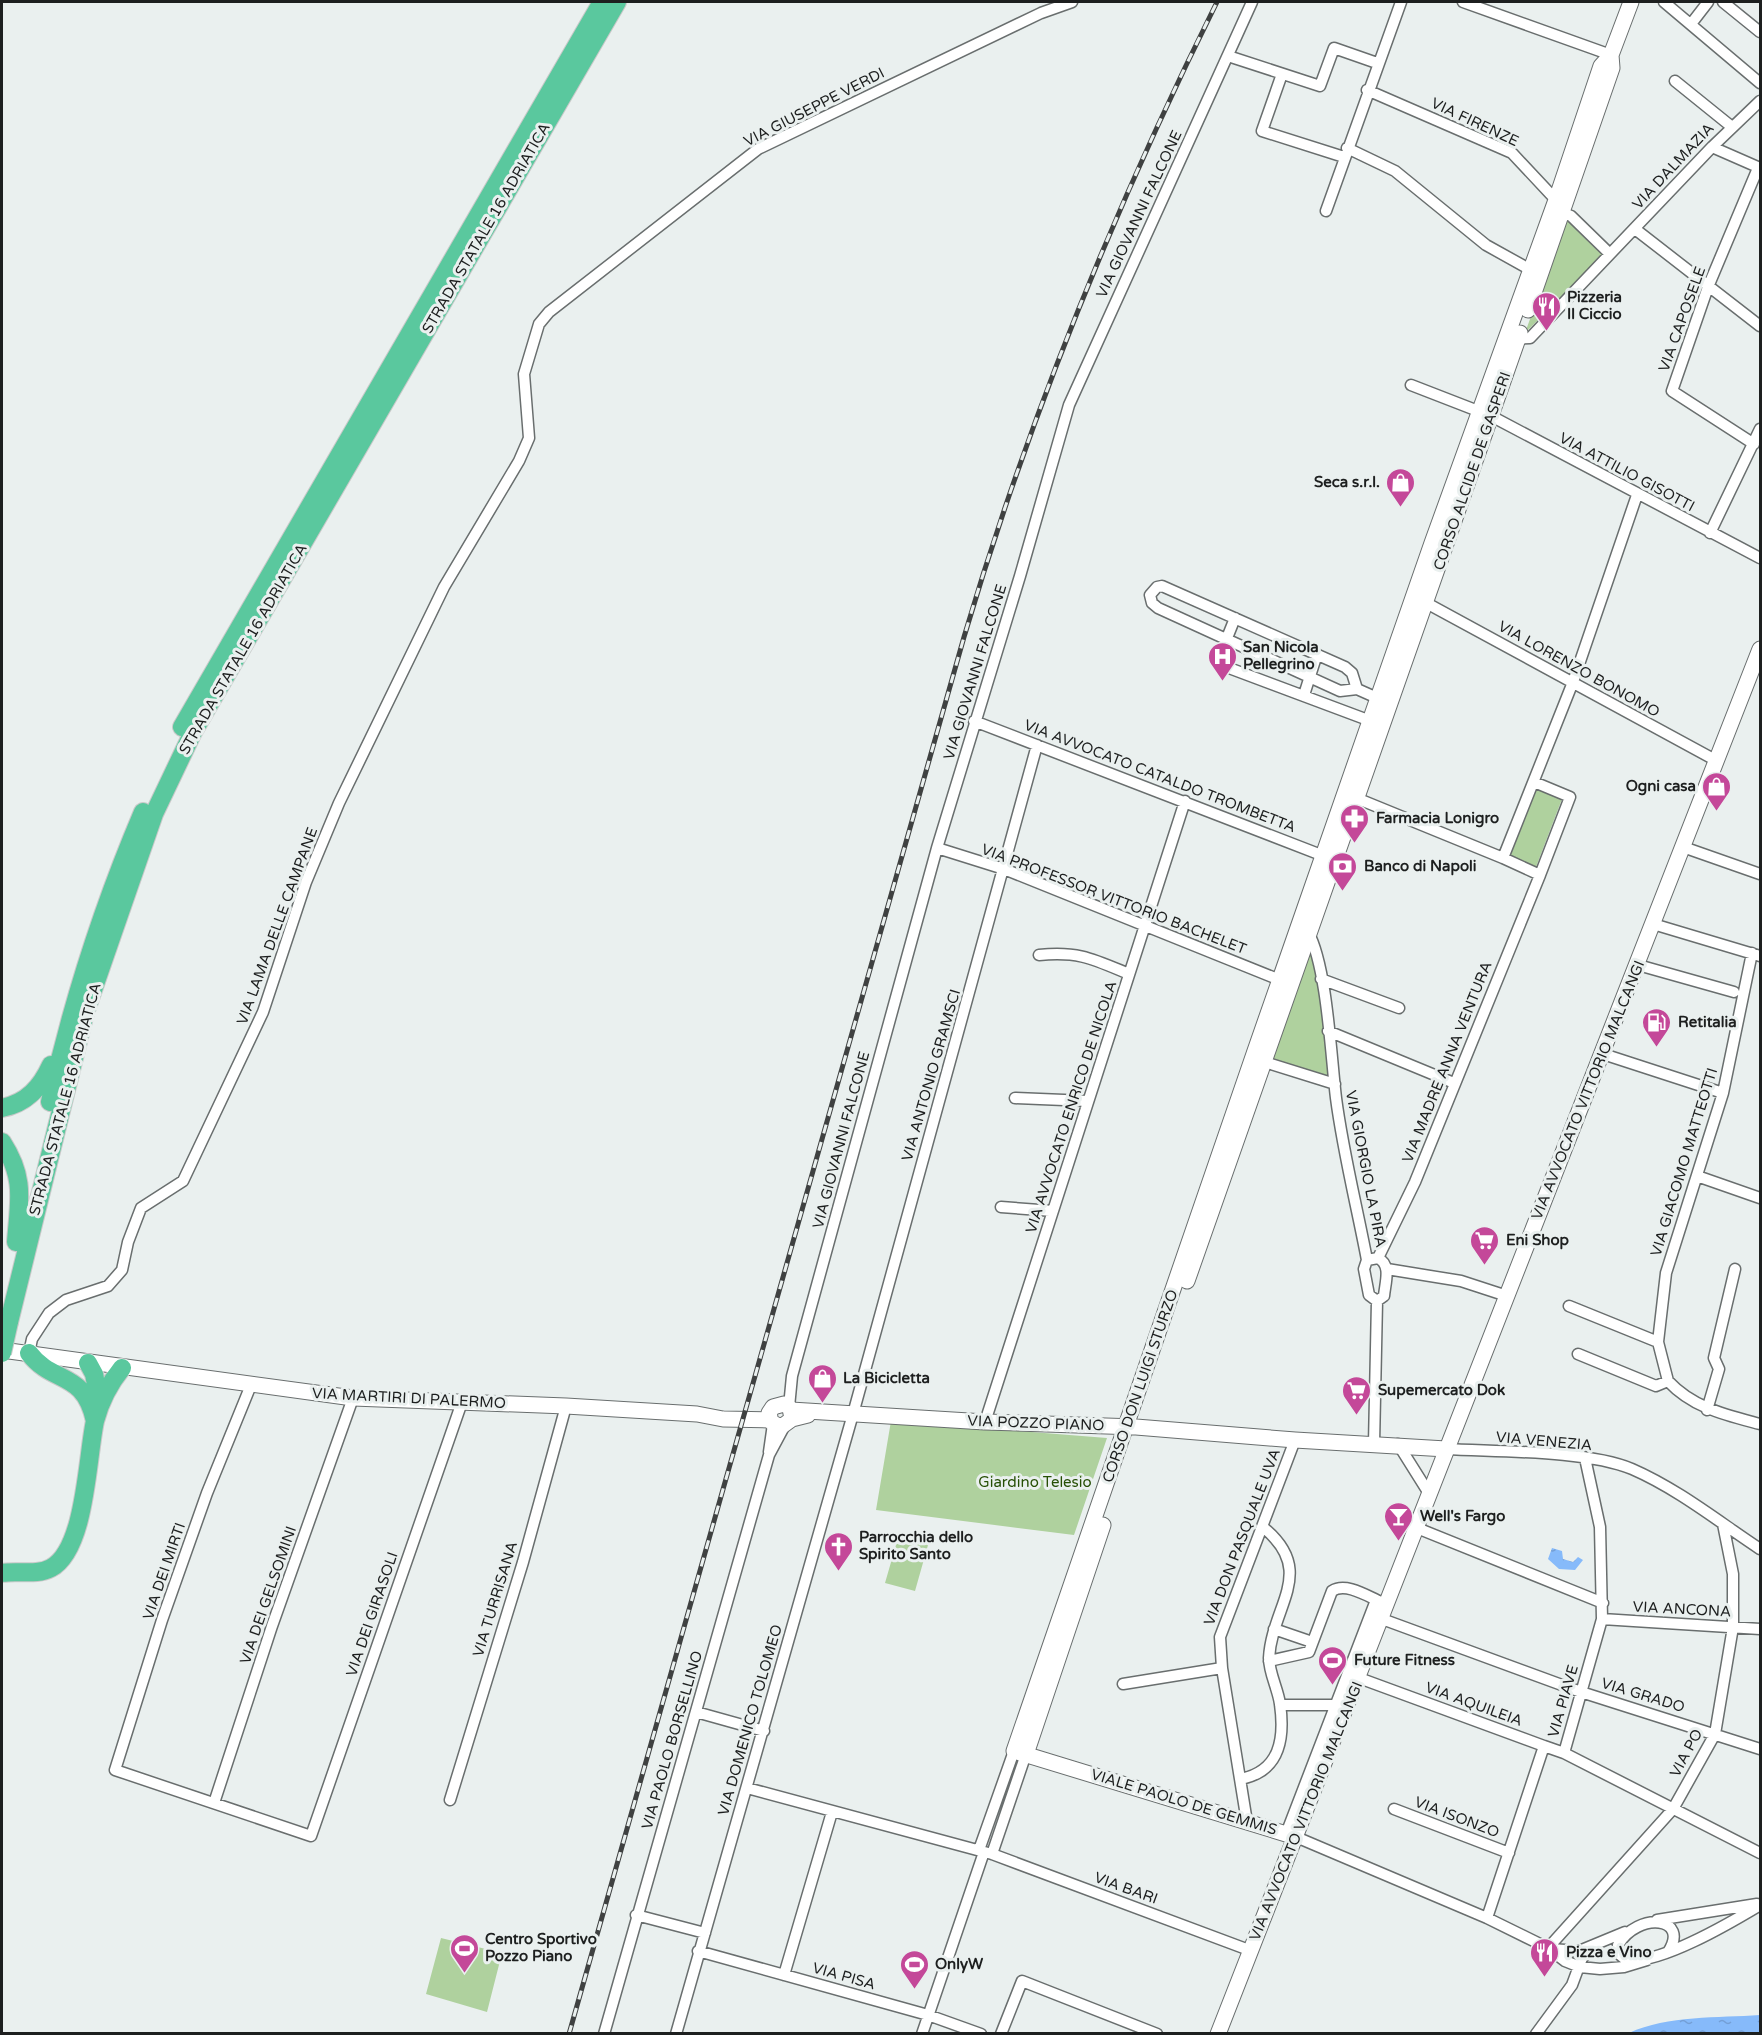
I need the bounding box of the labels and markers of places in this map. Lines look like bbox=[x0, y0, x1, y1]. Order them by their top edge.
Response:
place label: Pizzeria Il Ciccio bbox=[1567, 288, 1622, 323]
restaurant icon: Pizzeria Il Ciccio bbox=[1530, 290, 1562, 332]
shop icon: Seca s.r.l. bbox=[1385, 466, 1417, 508]
place label: Seca s.r.l. bbox=[1314, 473, 1380, 491]
place label: San Nicola Pellegrino bbox=[1243, 638, 1319, 674]
hospital icon: San Nicola Pellegrino bbox=[1206, 640, 1238, 682]
shop icon: Ogni casa bbox=[1701, 770, 1733, 812]
place label: Ogni casa bbox=[1626, 777, 1696, 796]
pharmacy icon: Farmacia Lonigro bbox=[1339, 802, 1371, 844]
place label: Farmacia Lonigro bbox=[1376, 809, 1499, 828]
bank icon: Banco di Napoli bbox=[1327, 850, 1359, 892]
place label: Banco di Napoli bbox=[1364, 857, 1477, 876]
fuel station icon: Retitalia bbox=[1641, 1006, 1673, 1048]
place label: Retitalia bbox=[1678, 1013, 1737, 1031]
supermarket icon: Eni Shop bbox=[1469, 1224, 1501, 1266]
place label: Eni Shop bbox=[1506, 1231, 1570, 1250]
shop icon: La Bicicletta bbox=[806, 1362, 838, 1404]
place label: La Bicicletta bbox=[843, 1369, 930, 1387]
supermarket icon: Supemercato Dok bbox=[1341, 1374, 1373, 1416]
place label: Supemercato Dok bbox=[1378, 1381, 1505, 1400]
bar icon: Well's Fargo bbox=[1383, 1500, 1415, 1542]
place label: Well's Fargo bbox=[1420, 1507, 1505, 1526]
place label: Parrocchia dello Spirito Santo bbox=[859, 1528, 973, 1564]
church icon: Parrocchia dello Spirito Santo bbox=[822, 1530, 854, 1572]
sports icon: Future Fitness bbox=[1317, 1644, 1349, 1686]
place label: Future Fitness bbox=[1354, 1651, 1455, 1669]
place label: Centro Sportivo Pozzo Piano bbox=[485, 1930, 597, 1965]
sports icon: Centro Sportivo Pozzo Piano bbox=[448, 1932, 480, 1974]
restaurant icon: Pizza e Vino bbox=[1529, 1936, 1561, 1978]
place label: Pizza e Vino bbox=[1566, 1943, 1652, 1961]
sports icon: OnlyW bbox=[898, 1948, 930, 1990]
place label: OnlyW bbox=[935, 1955, 984, 1974]

